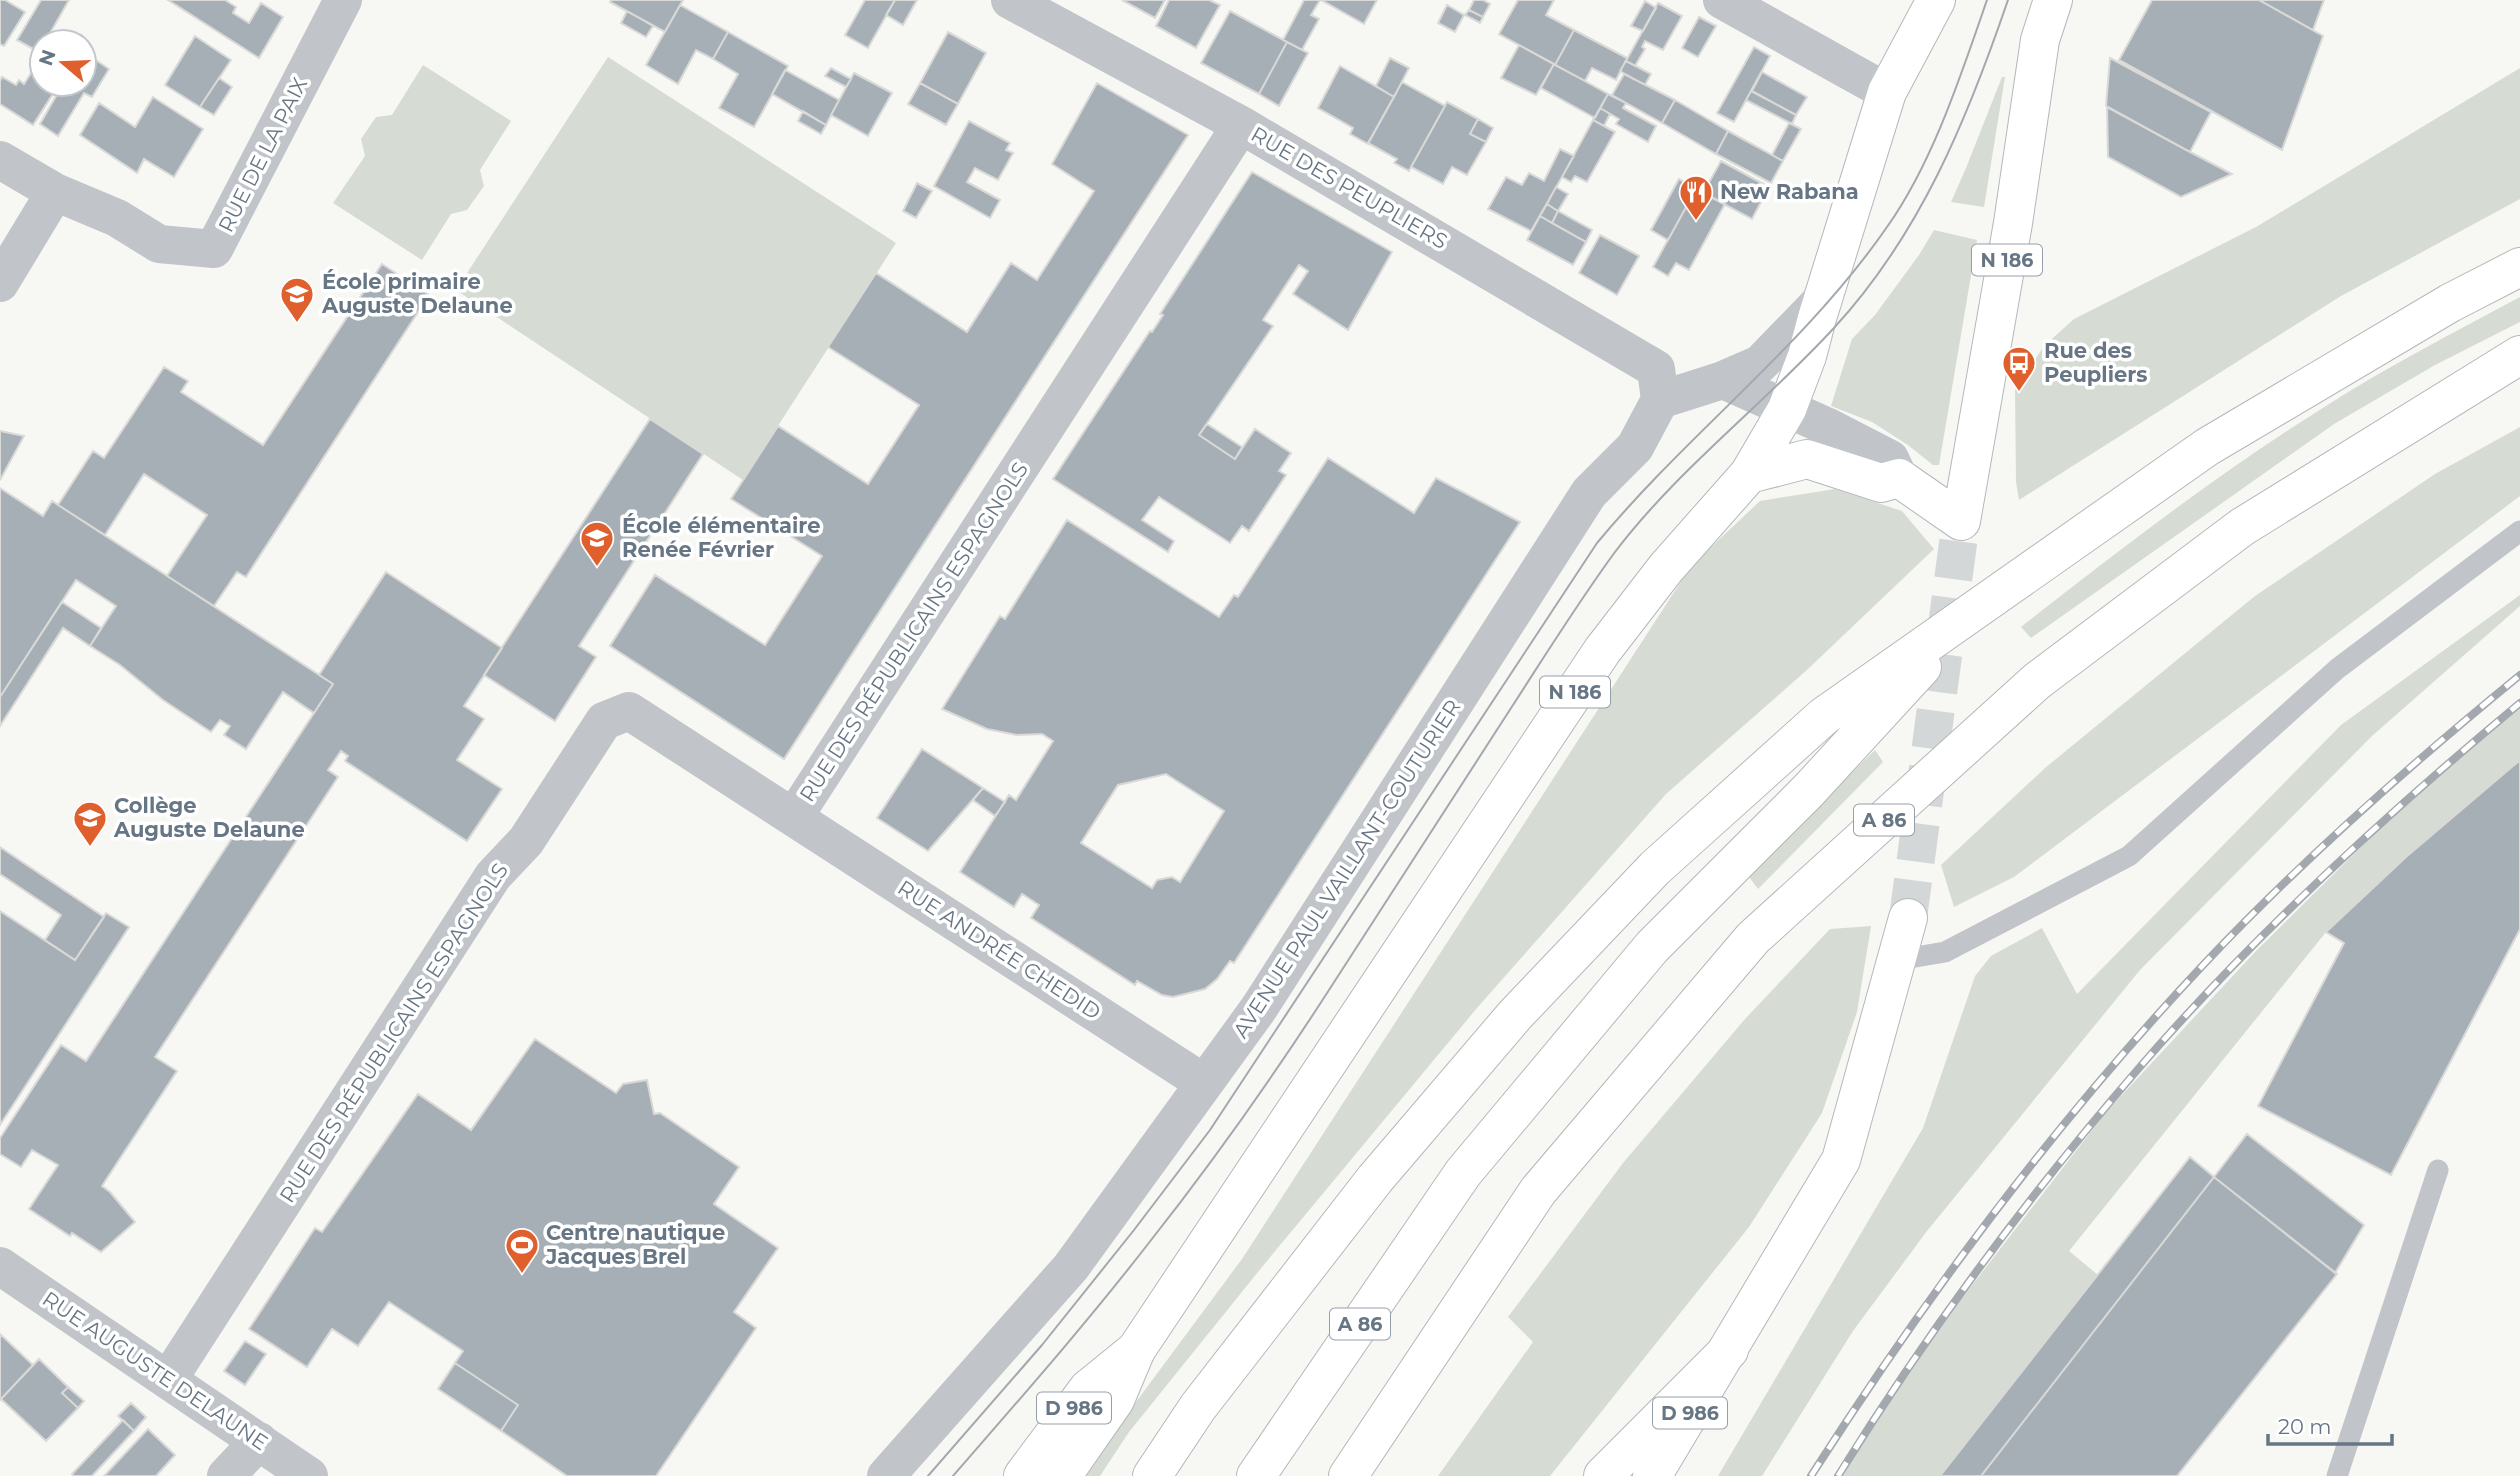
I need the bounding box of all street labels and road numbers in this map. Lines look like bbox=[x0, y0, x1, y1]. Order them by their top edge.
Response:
street label: RUE DE LA PAIX bbox=[213, 73, 312, 236]
street label: RUE DES PEUPLIERS bbox=[1247, 121, 1452, 254]
road number: N 186 bbox=[1972, 244, 2042, 276]
street label: RUE DES RÉPUBLICAINS ESPAGNOLS bbox=[794, 457, 1033, 806]
road number: N 186 bbox=[1540, 677, 1610, 708]
street label: AVENUE PAUL VAILLANT-COUTURIER bbox=[1228, 695, 1466, 1043]
road number: A 86 bbox=[1854, 804, 1914, 835]
street label: RUE DES RÉPUBLICAINS ESPAGNOLS bbox=[274, 858, 513, 1207]
street label: RUE ANDRÉE CHEDID bbox=[893, 875, 1105, 1025]
street label: RUE AUGUSTE DELAUNE bbox=[38, 1286, 273, 1455]
road number: A 86 bbox=[1330, 1308, 1390, 1340]
road number: D 986 bbox=[1037, 1392, 1111, 1424]
road number: D 986 bbox=[1653, 1398, 1727, 1428]

